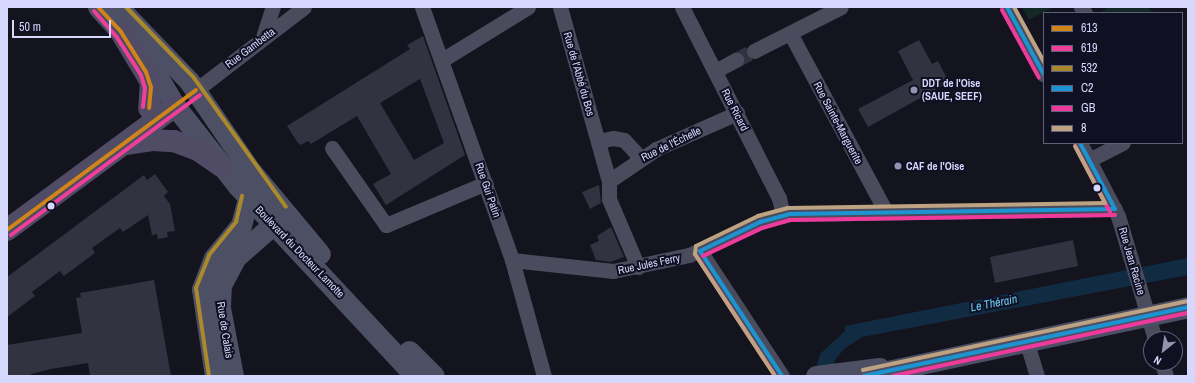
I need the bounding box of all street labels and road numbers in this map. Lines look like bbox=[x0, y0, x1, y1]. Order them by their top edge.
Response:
street label: Rue Gambetta bbox=[223, 25, 277, 71]
street label: Rue de l'Abbé du Bos bbox=[561, 30, 597, 118]
street label: Rue Sainte-Marguerite bbox=[811, 79, 865, 167]
street label: Rue Ricard bbox=[719, 87, 751, 133]
street label: Rue de l'Échelle bbox=[639, 124, 703, 164]
street label: Rue Gui Patin bbox=[472, 161, 504, 219]
street label: Boulevard du Docteur Lamotte bbox=[253, 203, 347, 301]
street label: Rue Jean Racine bbox=[1116, 226, 1148, 296]
street label: Rue Jules Ferry bbox=[617, 251, 681, 277]
street label: Rue de Calais bbox=[214, 301, 236, 359]

